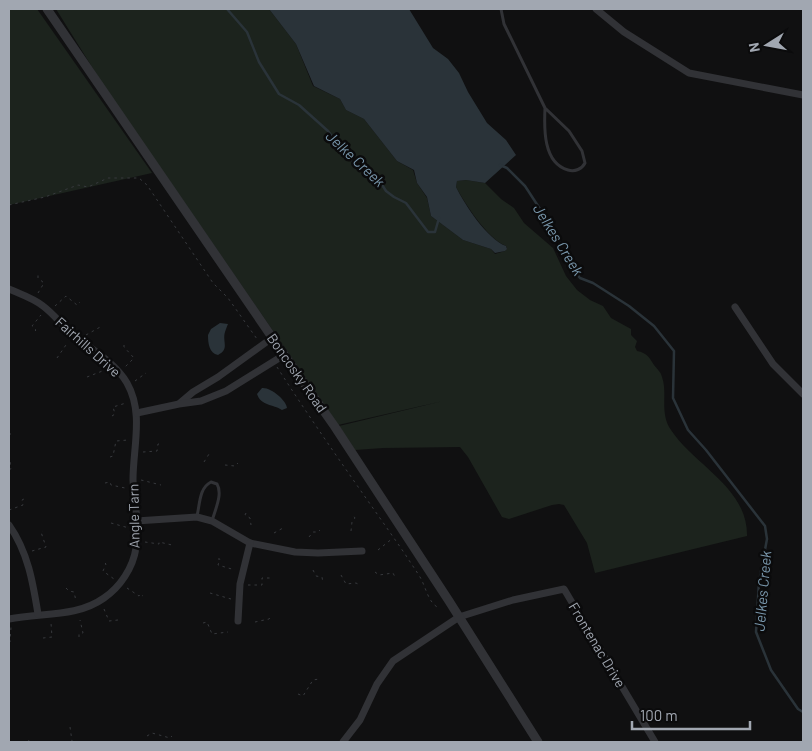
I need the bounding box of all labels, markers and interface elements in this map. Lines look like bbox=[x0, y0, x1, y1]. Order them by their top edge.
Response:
north arrow bbox=[742, 20, 792, 70]
text: N bbox=[745, 41, 763, 54]
water label: Jelke Creek bbox=[322, 126, 389, 191]
water label: Jelkes Creek bbox=[530, 200, 588, 279]
street label: Fairhills Drive bbox=[52, 313, 124, 380]
street label: Boncosky Road bbox=[264, 330, 331, 416]
street label: Angle Tarn bbox=[124, 484, 143, 548]
water label: Jelkes Creek bbox=[750, 549, 775, 632]
street label: Frontenac Drive bbox=[565, 599, 630, 690]
scale bar bbox=[632, 698, 750, 730]
text: 100 m bbox=[640, 706, 678, 724]

